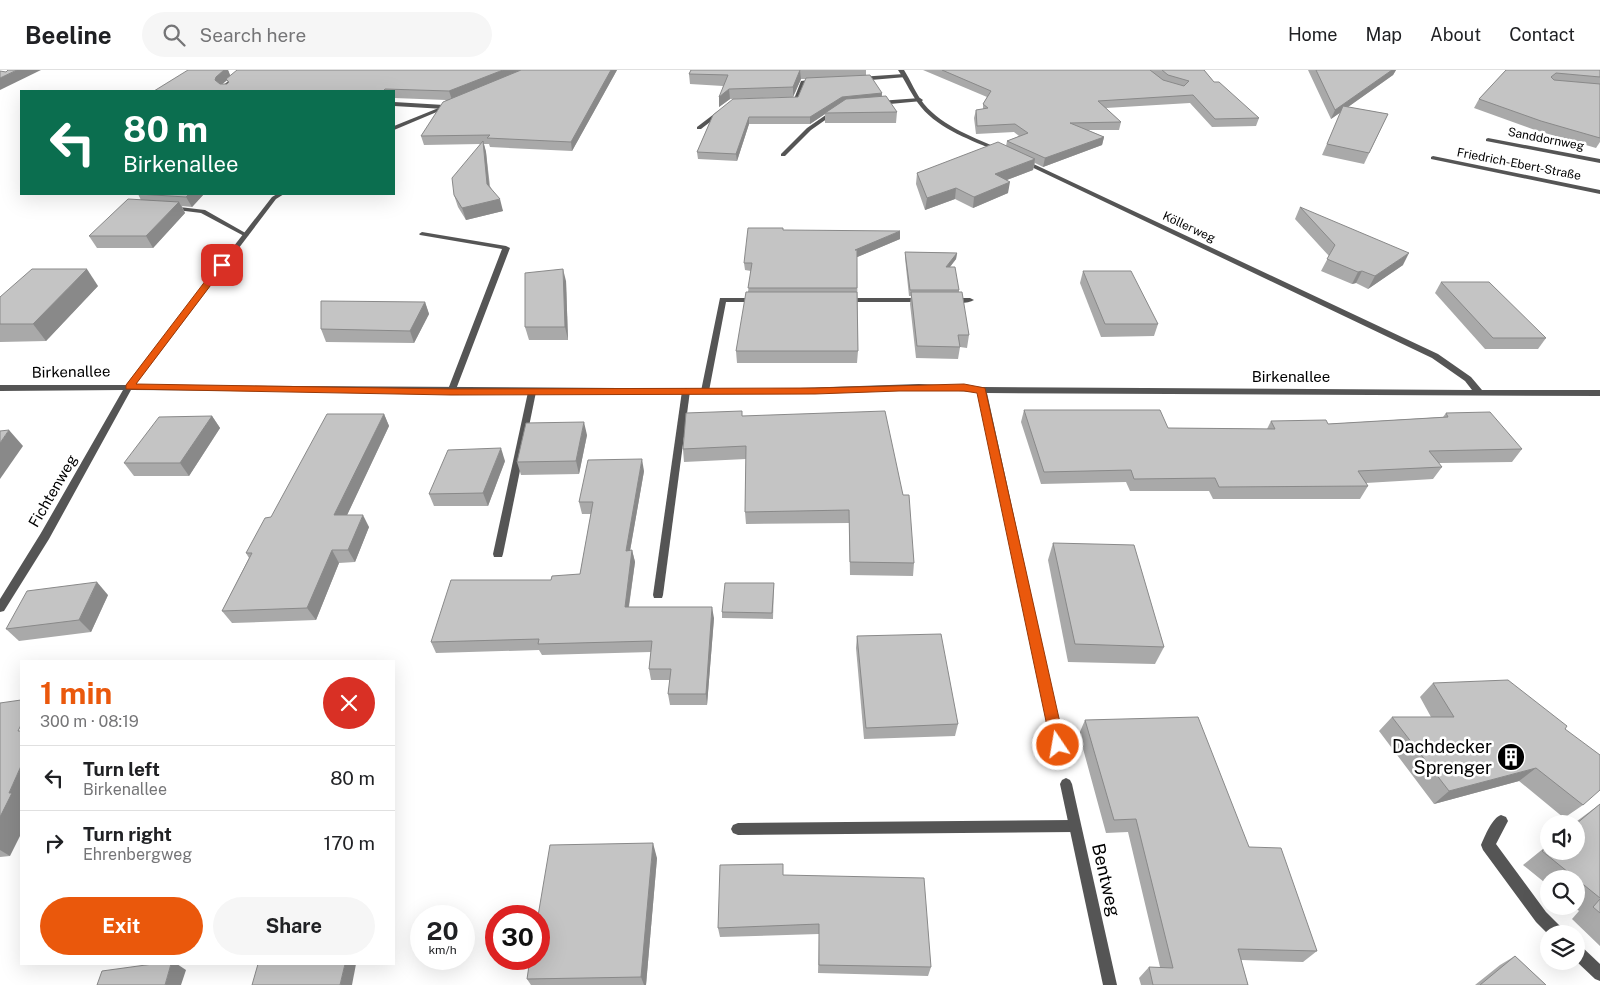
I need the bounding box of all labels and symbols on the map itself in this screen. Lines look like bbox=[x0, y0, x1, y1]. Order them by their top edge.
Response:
street label: Sanddornweg bbox=[1507, 125, 1585, 153]
street label: Friedrich-Ebert-Straße bbox=[1456, 145, 1582, 183]
street label: Köllerweg bbox=[1160, 209, 1218, 245]
pin bbox=[201, 244, 243, 286]
street label: Birkenallee bbox=[31, 362, 110, 381]
street label: Birkenallee bbox=[1252, 368, 1330, 385]
street label: Fichtenweg bbox=[25, 451, 80, 530]
position arrow bbox=[1031, 718, 1083, 770]
place label: Dachdecker Sprenger bbox=[1392, 736, 1492, 778]
building icon: Dachdecker Sprenger bbox=[1496, 742, 1526, 772]
street label: Bentweg bbox=[1088, 841, 1125, 919]
speed limit sign: 30 bbox=[485, 905, 550, 970]

